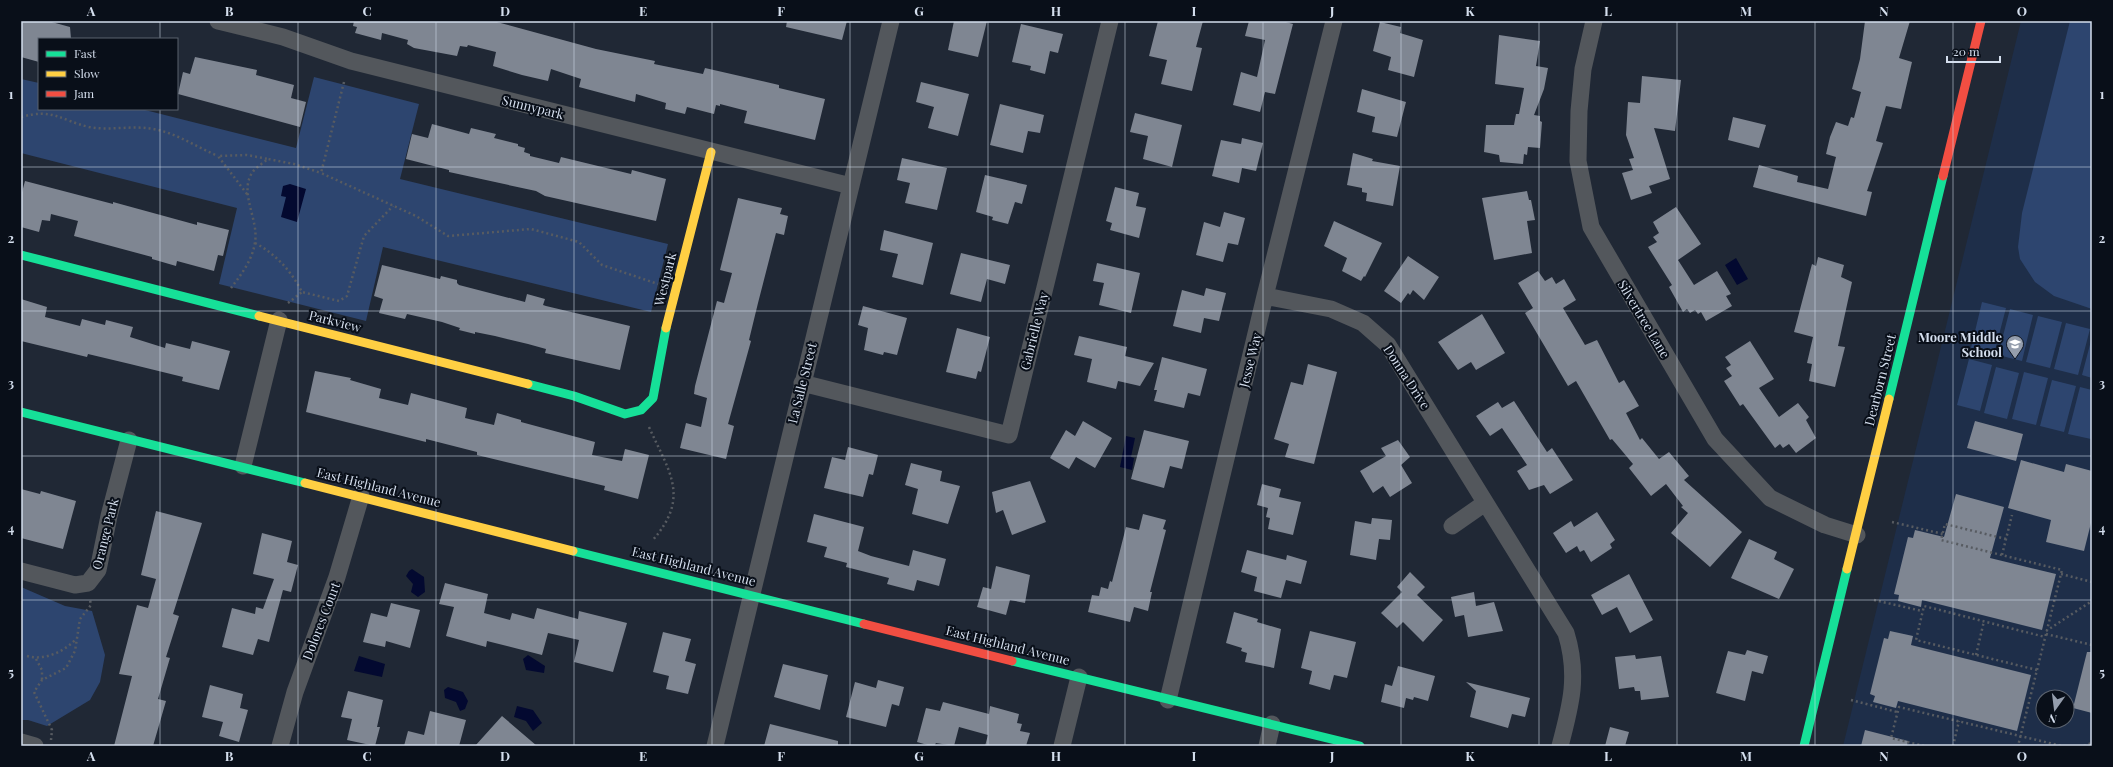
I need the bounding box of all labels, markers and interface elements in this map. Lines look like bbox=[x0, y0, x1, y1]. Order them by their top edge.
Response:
text: A bbox=[86, 2, 96, 19]
text: B bbox=[225, 2, 234, 19]
text: C bbox=[362, 2, 372, 19]
text: D bbox=[500, 2, 510, 19]
text: E bbox=[639, 2, 647, 19]
text: F bbox=[777, 2, 785, 19]
text: G bbox=[914, 2, 924, 19]
text: H bbox=[1051, 2, 1061, 19]
text: I bbox=[1192, 2, 1197, 19]
text: J bbox=[1329, 2, 1335, 19]
text: K bbox=[1465, 2, 1475, 19]
text: L bbox=[1604, 2, 1612, 19]
text: M bbox=[1740, 2, 1752, 19]
text: N bbox=[1879, 2, 1889, 19]
text: O bbox=[2017, 2, 2027, 19]
legend bbox=[38, 38, 178, 110]
scale bar bbox=[1947, 38, 2000, 64]
text: 20 m bbox=[1953, 43, 1980, 59]
text: Fast bbox=[74, 45, 97, 61]
text: Slow bbox=[74, 65, 100, 81]
text: 1 bbox=[9, 85, 14, 102]
text: Jam bbox=[73, 85, 95, 101]
text: 1 bbox=[2100, 85, 2105, 102]
street label: Sunnypark bbox=[500, 91, 567, 123]
text: 2 bbox=[8, 229, 15, 246]
text: 2 bbox=[2099, 229, 2106, 246]
street label: Westpark bbox=[649, 250, 680, 308]
street label: Silvertree Lane bbox=[1614, 277, 1675, 361]
street label: Gabrielle Way bbox=[1016, 290, 1052, 372]
street label: Parkview bbox=[307, 306, 363, 335]
place label: Moore Middle School bbox=[1918, 328, 2002, 360]
street label: Jesse Way bbox=[1234, 330, 1265, 390]
street label: Dearborn Street bbox=[1860, 332, 1899, 428]
school or university icon: Moore Middle School bbox=[2005, 334, 2025, 359]
street label: La Salle Street bbox=[783, 340, 820, 425]
street label: Donna Drive bbox=[1380, 341, 1435, 412]
text: 3 bbox=[8, 374, 14, 391]
text: 3 bbox=[2099, 374, 2105, 391]
street label: East Highland Avenue bbox=[315, 463, 443, 510]
street label: Orange Park bbox=[87, 496, 122, 571]
text: 4 bbox=[8, 519, 15, 536]
text: 4 bbox=[2099, 519, 2106, 536]
street label: East Highland Avenue bbox=[630, 542, 758, 589]
street label: Dolores Court bbox=[298, 579, 343, 662]
street label: East Highland Avenue bbox=[944, 621, 1072, 668]
text: 5 bbox=[8, 663, 14, 680]
text: 5 bbox=[2099, 663, 2105, 680]
north arrow bbox=[2035, 689, 2075, 729]
text: N bbox=[2047, 711, 2058, 727]
text: A bbox=[86, 747, 96, 764]
text: B bbox=[225, 747, 234, 764]
text: C bbox=[362, 747, 372, 764]
text: D bbox=[500, 747, 510, 764]
text: E bbox=[639, 747, 647, 764]
text: F bbox=[777, 747, 785, 764]
text: G bbox=[914, 747, 924, 764]
text: H bbox=[1051, 747, 1061, 764]
text: I bbox=[1192, 747, 1197, 764]
text: J bbox=[1329, 747, 1335, 764]
text: K bbox=[1465, 747, 1475, 764]
text: L bbox=[1604, 747, 1612, 764]
text: M bbox=[1740, 747, 1752, 764]
text: N bbox=[1879, 747, 1889, 764]
text: O bbox=[2017, 747, 2027, 764]

